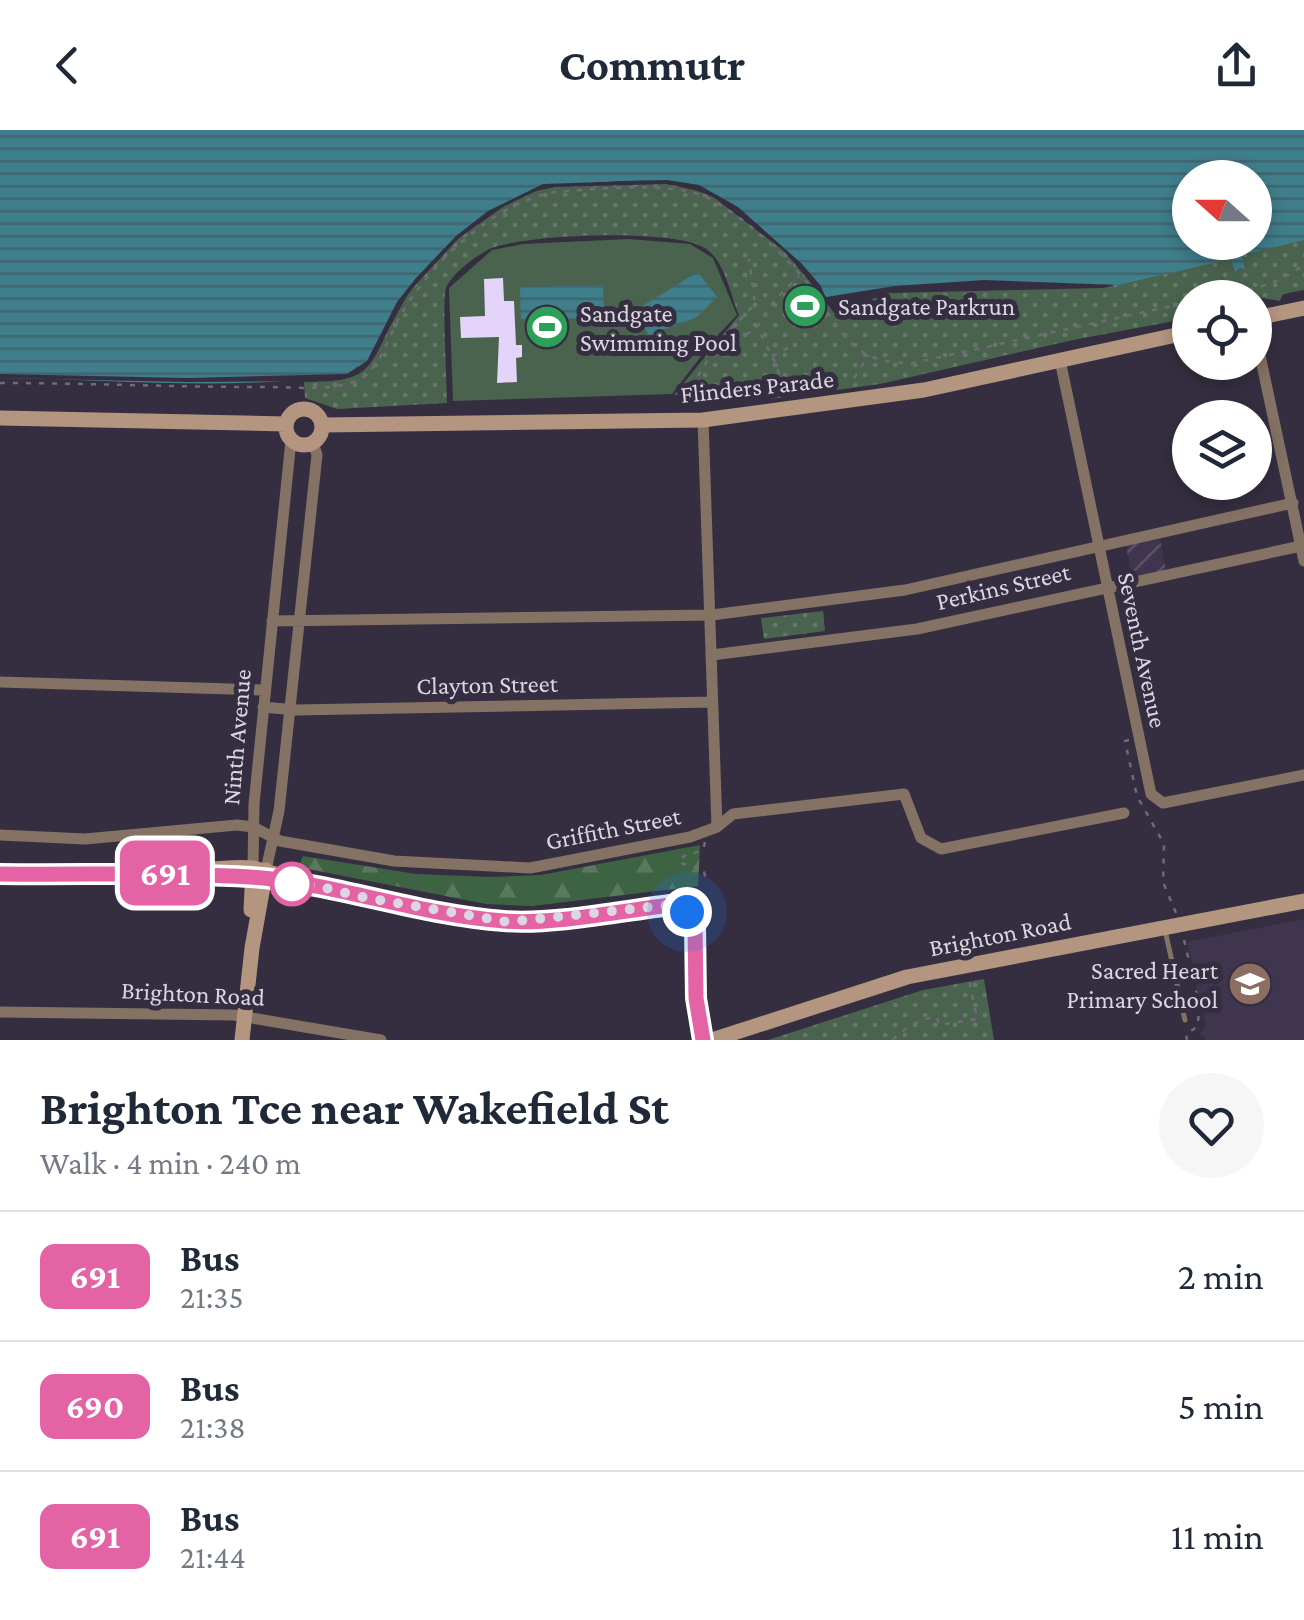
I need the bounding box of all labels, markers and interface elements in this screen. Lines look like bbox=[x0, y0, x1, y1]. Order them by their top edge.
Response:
icon: back bbox=[40, 38, 95, 93]
icon: share bbox=[1209, 38, 1264, 93]
text: Commutr bbox=[559, 40, 745, 90]
north arrow bbox=[1172, 160, 1272, 260]
map controls bbox=[1172, 160, 1272, 500]
button: locate bbox=[1172, 280, 1272, 380]
sports icon: Sandgate Parkrun bbox=[782, 283, 828, 329]
place label: Sandgate Parkrun bbox=[838, 293, 1015, 321]
place label: Sandgate Swimming Pool bbox=[580, 300, 737, 357]
sports icon: Sandgate Swimming Pool bbox=[524, 304, 570, 350]
street label: Flinders Parade bbox=[679, 365, 835, 408]
button: layers bbox=[1172, 400, 1272, 500]
street label: Perkins Street bbox=[933, 558, 1073, 615]
street label: Seventh Avenue bbox=[1113, 570, 1172, 730]
street label: Ninth Avenue bbox=[217, 668, 256, 806]
street label: Clayton Street bbox=[416, 670, 559, 700]
street label: Griffith Street bbox=[543, 802, 684, 855]
line badge: 691 bbox=[108, 840, 222, 906]
text: 691 bbox=[140, 854, 190, 893]
unlabelled marker bbox=[271, 863, 313, 905]
your location bbox=[662, 887, 712, 937]
street label: Brighton Road bbox=[927, 908, 1074, 962]
place label: Sacred Heart Primary School bbox=[1066, 957, 1219, 1014]
school or university icon: Sacred Heart Primary School bbox=[1227, 961, 1273, 1007]
street label: Brighton Road bbox=[120, 976, 266, 1012]
button: heart bbox=[1159, 1073, 1264, 1178]
text: Brighton Tce near Wakefield St bbox=[40, 1081, 669, 1134]
text: Walk · 4 min · 240 m bbox=[40, 1145, 301, 1181]
text: Bus bbox=[180, 1237, 239, 1279]
text: 2 min bbox=[1178, 1255, 1264, 1297]
text: 691 bbox=[70, 1257, 120, 1296]
text: 21:35 bbox=[180, 1279, 243, 1315]
text: Bus bbox=[180, 1367, 239, 1409]
text: 5 min bbox=[1178, 1385, 1264, 1427]
text: 690 bbox=[66, 1387, 124, 1426]
text: 21:38 bbox=[180, 1409, 246, 1445]
text: Bus bbox=[180, 1497, 239, 1539]
text: 11 min bbox=[1171, 1515, 1264, 1557]
text: 691 bbox=[70, 1517, 120, 1556]
text: 21:44 bbox=[180, 1539, 246, 1575]

